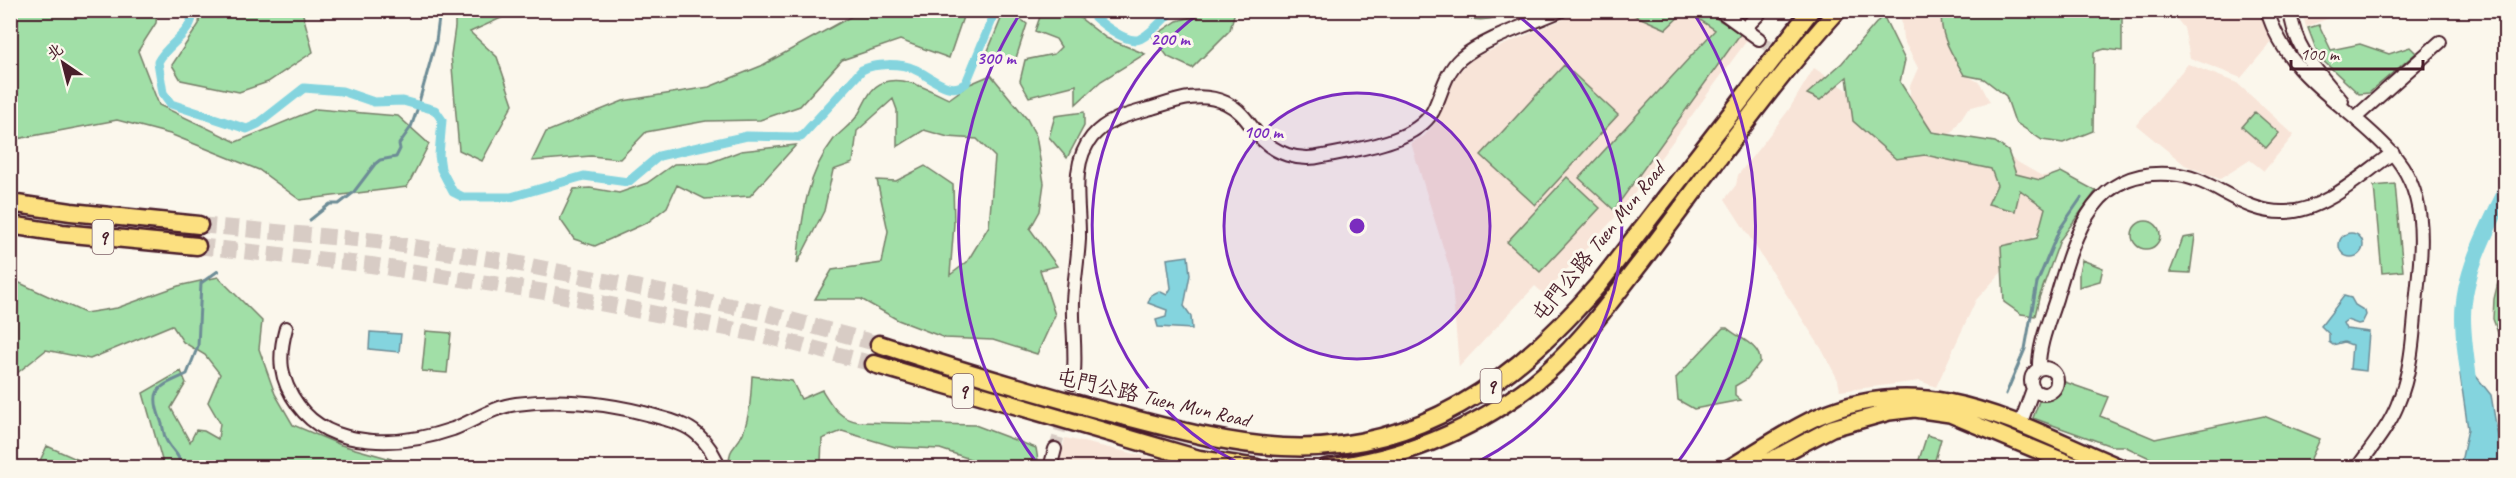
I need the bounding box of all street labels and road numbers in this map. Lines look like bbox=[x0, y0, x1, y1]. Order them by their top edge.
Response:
street label: 屯門公路 Tuen Mun Road bbox=[1526, 155, 1672, 327]
road number: 9 bbox=[92, 220, 114, 254]
street label: 屯門公路 Tuen Mun Road bbox=[1054, 363, 1255, 434]
road number: 9 bbox=[1480, 369, 1502, 403]
road number: 9 bbox=[952, 374, 974, 408]

